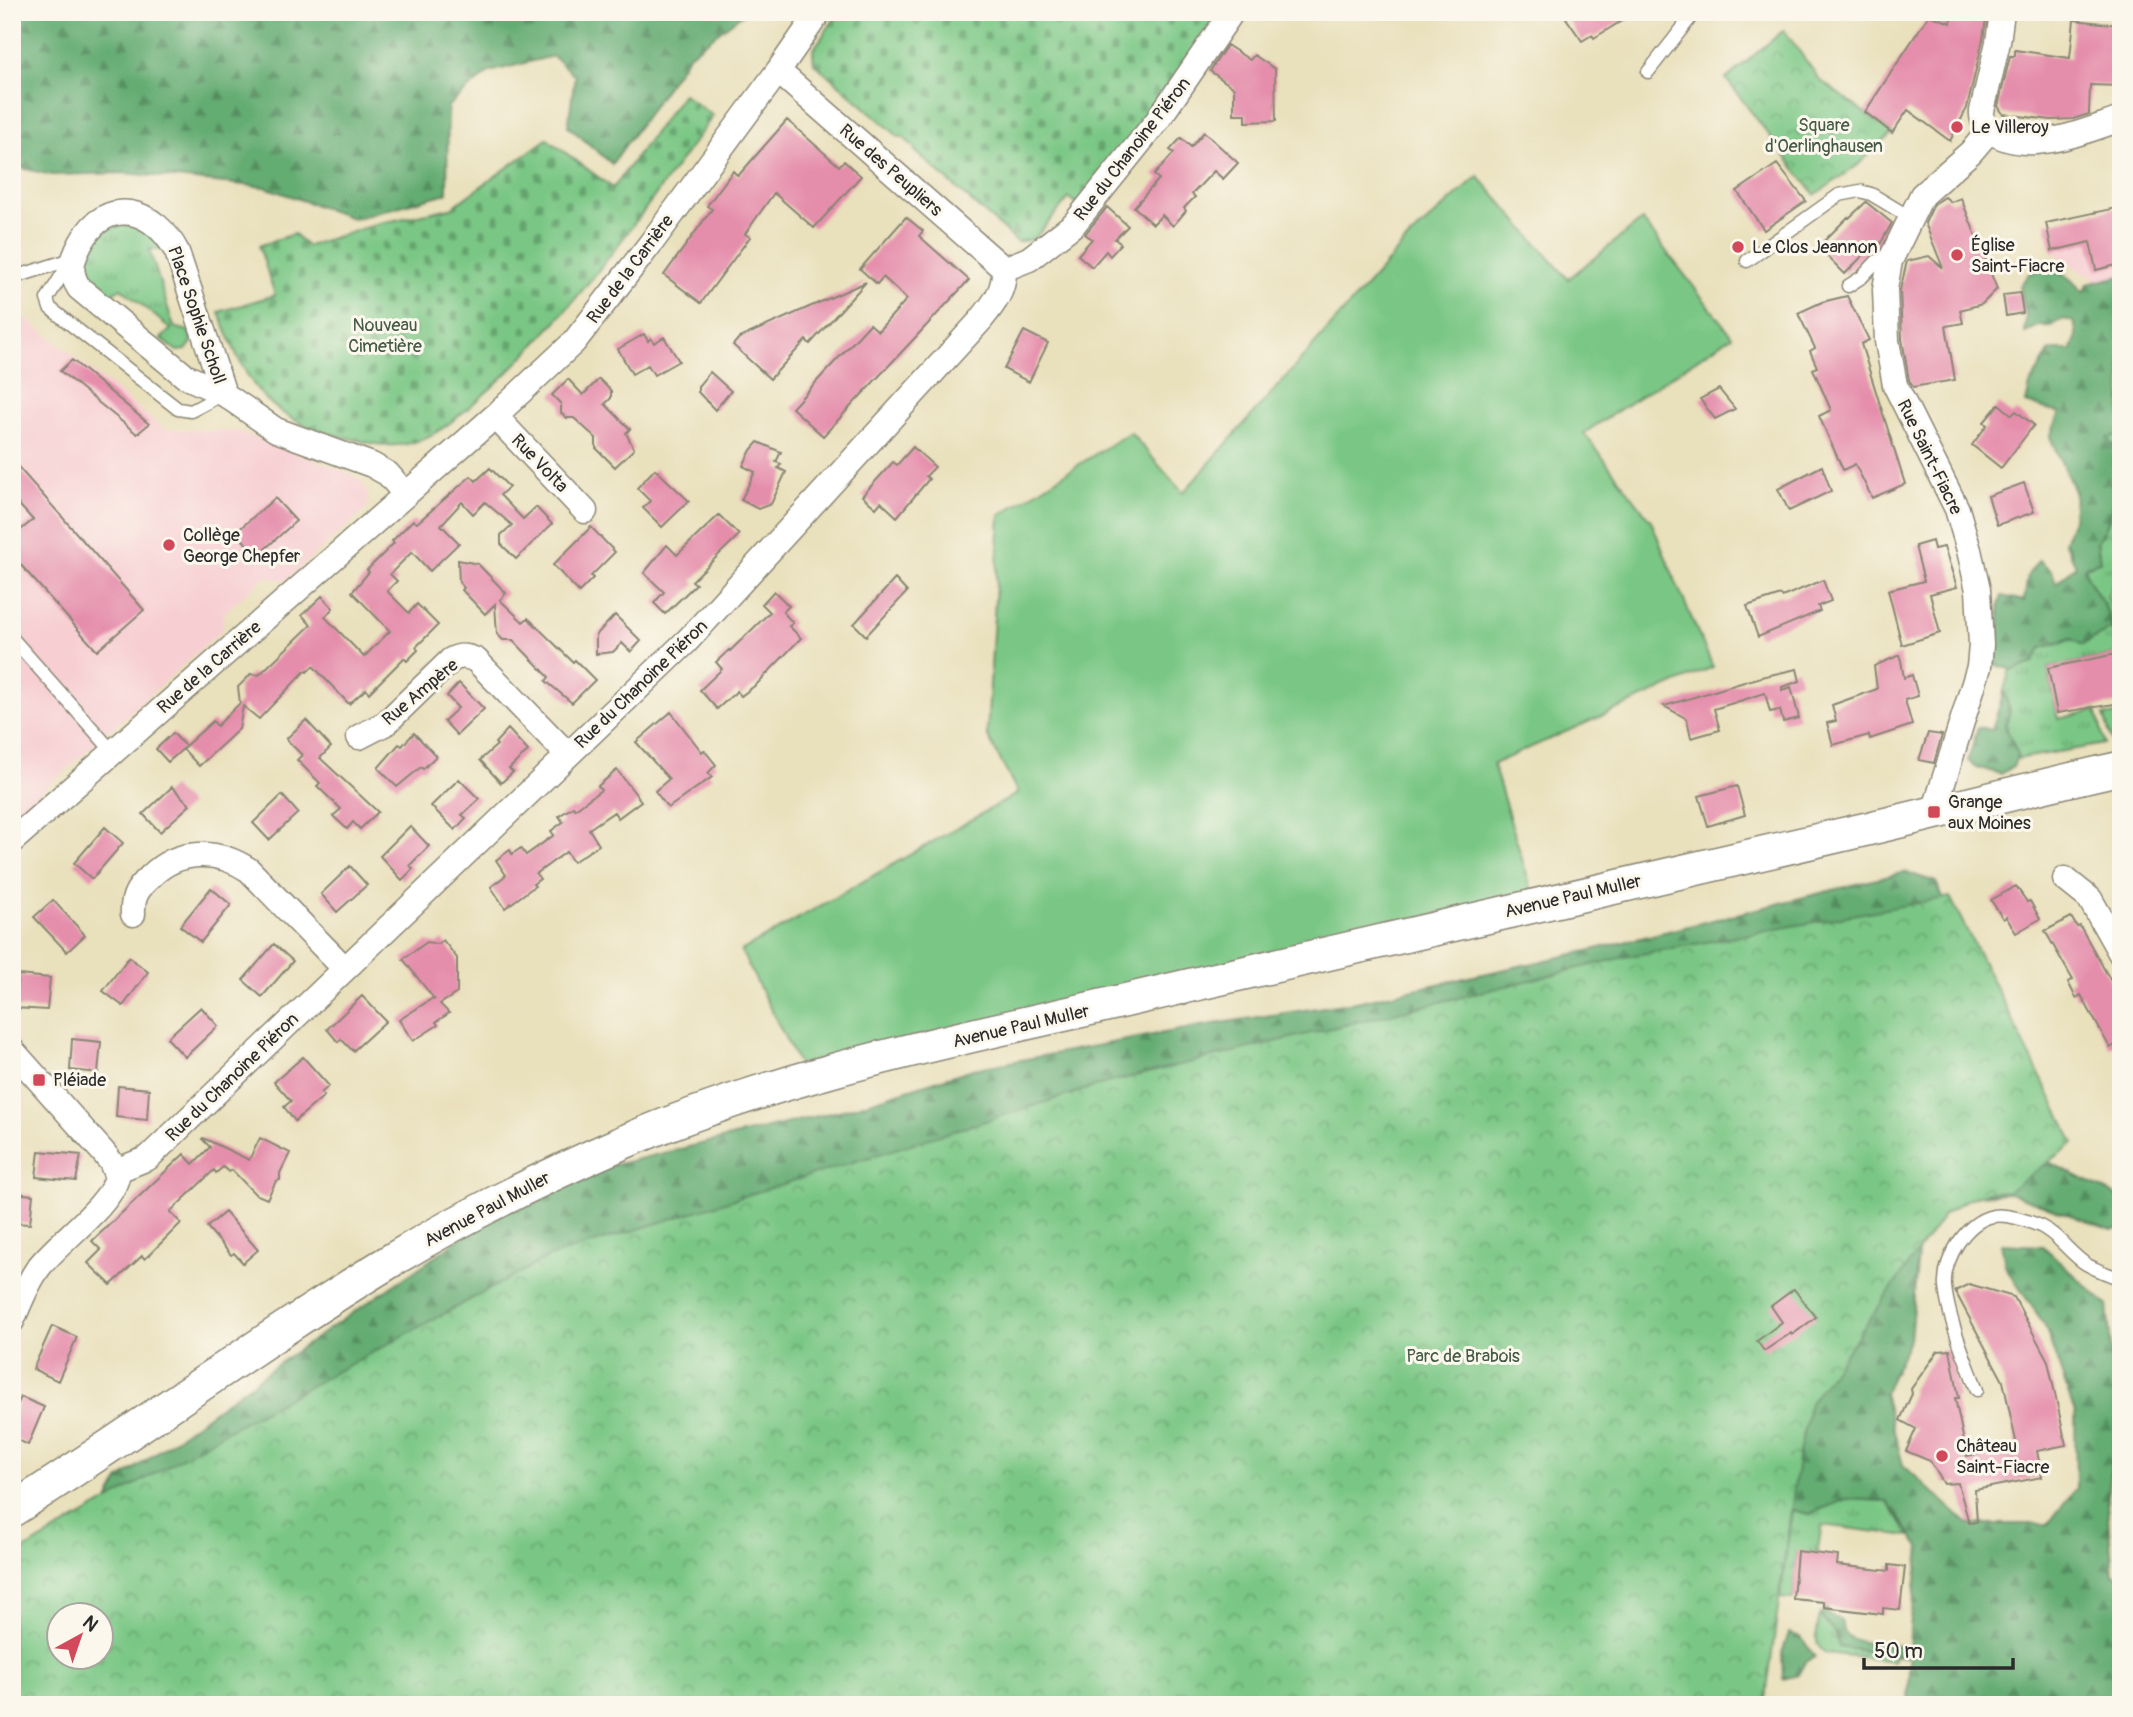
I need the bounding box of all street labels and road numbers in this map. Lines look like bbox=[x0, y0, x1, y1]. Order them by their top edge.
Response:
street label: Rue du Chanoine Piéron bbox=[1069, 73, 1196, 226]
street label: Rue des Peupliers bbox=[834, 119, 947, 221]
street label: Rue de la Carrière bbox=[582, 210, 679, 328]
street label: Place Sophie Scholl bbox=[162, 243, 231, 387]
street label: Rue Saint-Fiacre bbox=[1892, 396, 1967, 519]
street label: Rue Volta bbox=[506, 429, 573, 497]
street label: Rue du Chanoine Piéron bbox=[570, 615, 713, 754]
street label: Rue de la Carrière bbox=[152, 616, 266, 719]
street label: Rue Ampère bbox=[377, 654, 463, 731]
street label: Avenue Paul Muller bbox=[1503, 869, 1644, 923]
street label: Avenue Paul Muller bbox=[951, 999, 1092, 1053]
street label: Rue du Chanoine Piéron bbox=[161, 1008, 304, 1147]
street label: Avenue Paul Muller bbox=[420, 1166, 555, 1252]

